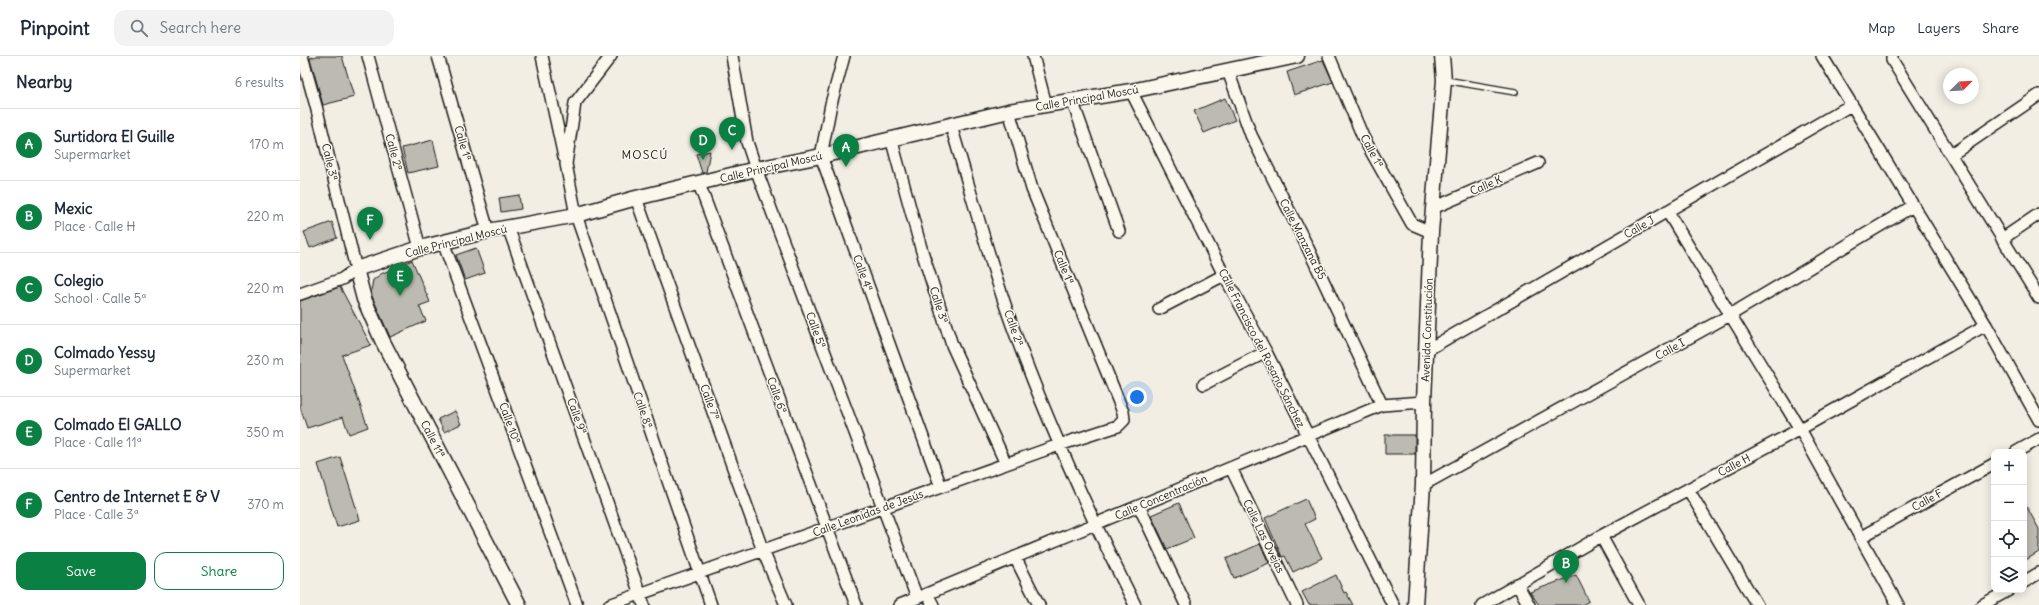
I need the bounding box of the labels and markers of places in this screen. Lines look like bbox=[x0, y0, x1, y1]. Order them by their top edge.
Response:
pin: C bbox=[719, 117, 745, 150]
pin: D bbox=[690, 127, 716, 160]
pin: A bbox=[833, 134, 859, 167]
pin: F bbox=[357, 207, 383, 240]
pin: E bbox=[387, 263, 413, 296]
pin: B bbox=[1553, 550, 1579, 583]

